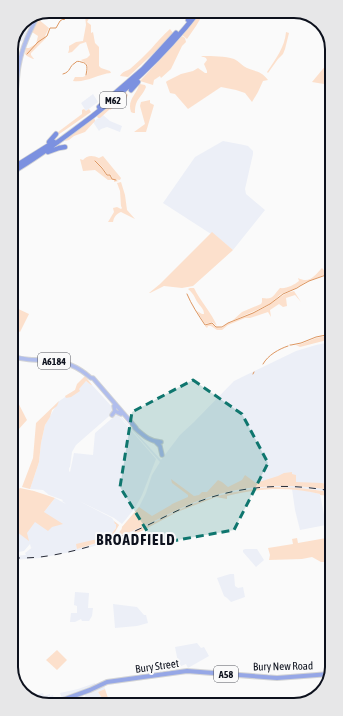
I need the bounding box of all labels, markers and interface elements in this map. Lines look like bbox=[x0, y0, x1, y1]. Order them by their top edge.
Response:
road number: M62 bbox=[100, 92, 126, 108]
road number: A6184 bbox=[38, 353, 70, 369]
district label: BROADFIELD bbox=[96, 531, 176, 548]
street label: Bury Street bbox=[134, 657, 180, 675]
street label: Bury New Road bbox=[253, 659, 313, 673]
road number: A58 bbox=[214, 666, 238, 682]

